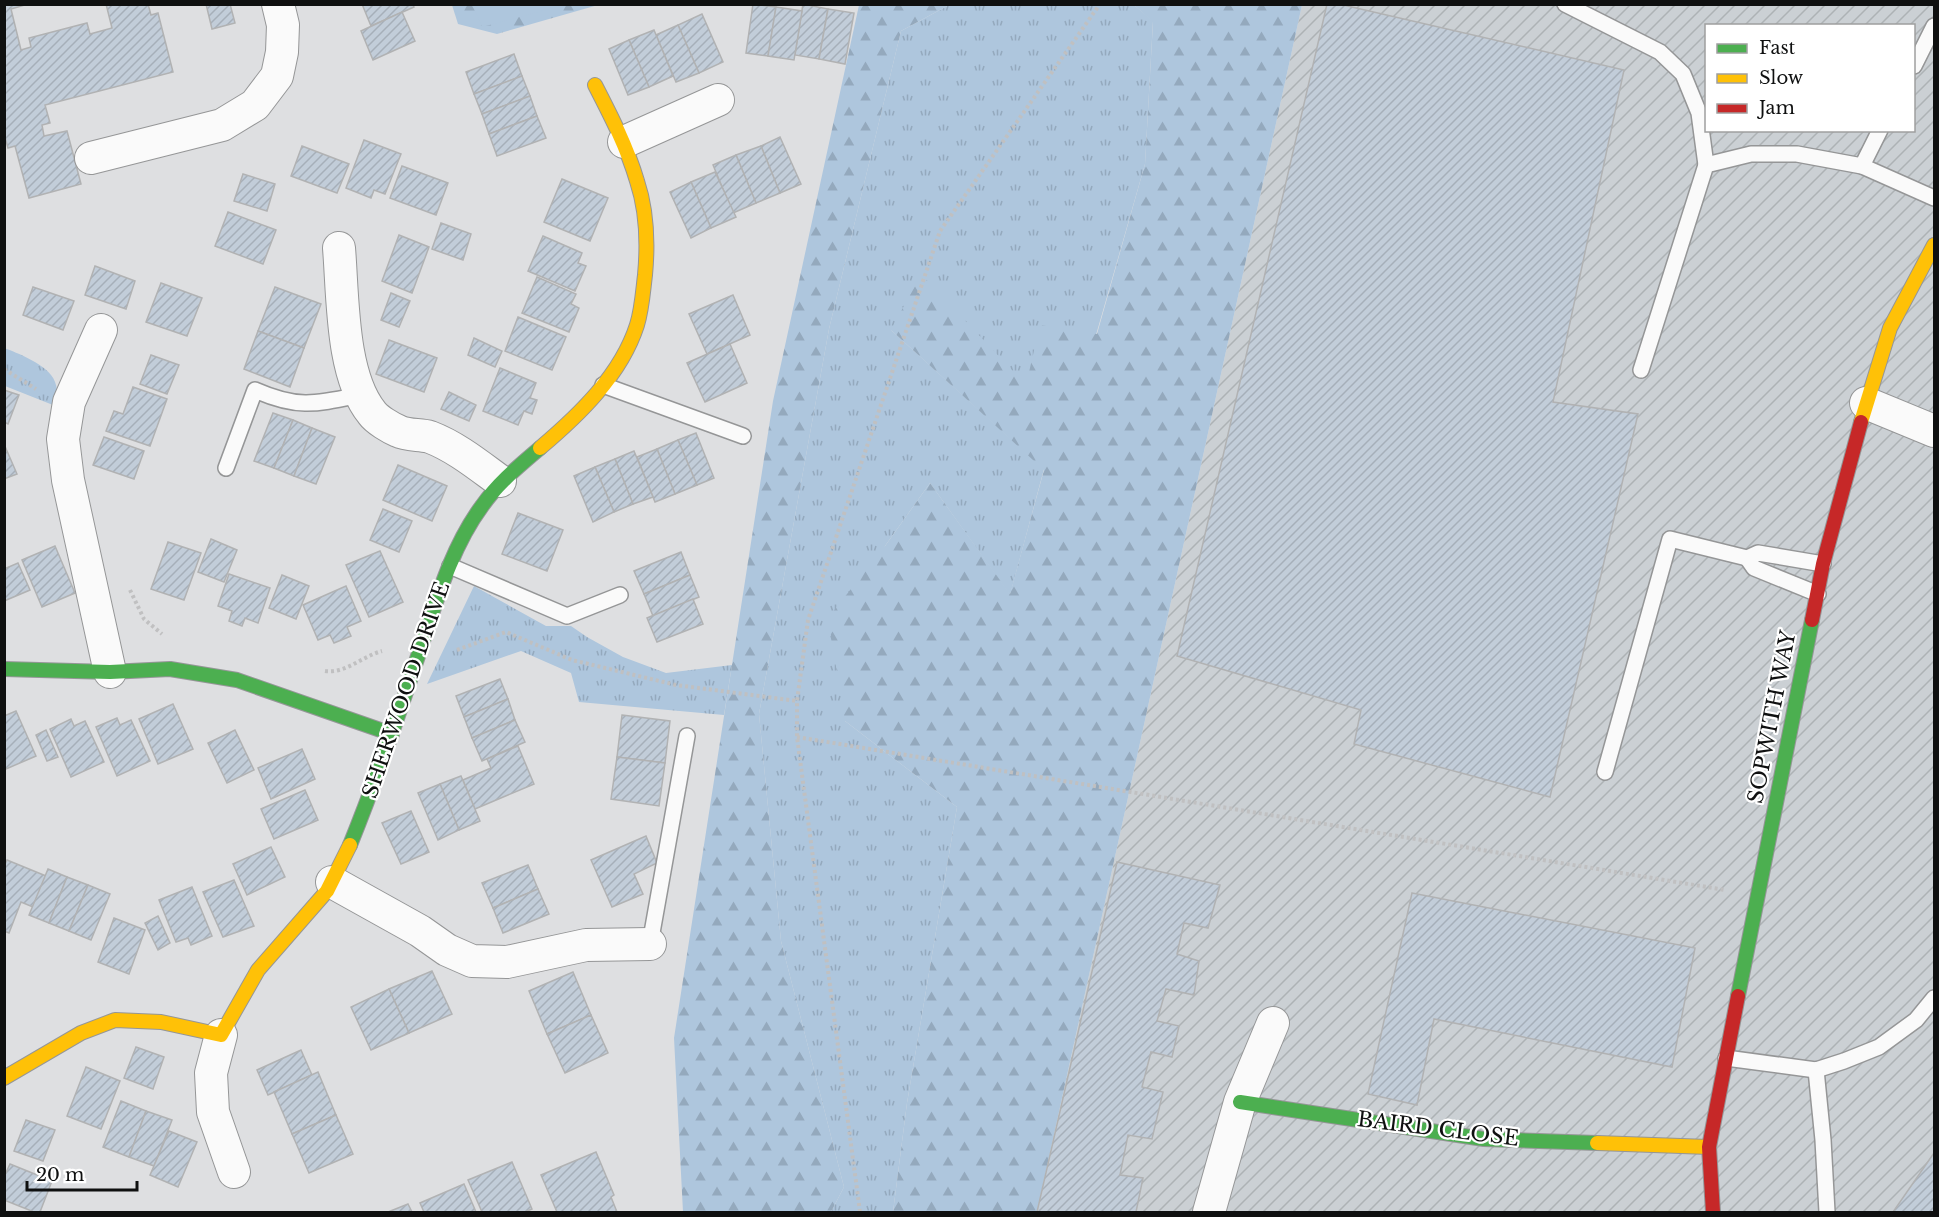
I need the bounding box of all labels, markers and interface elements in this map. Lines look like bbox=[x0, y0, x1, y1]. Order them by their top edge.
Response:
legend bbox=[1705, 24, 1915, 132]
text: Fast bbox=[1759, 37, 1796, 59]
text: Slow bbox=[1759, 67, 1804, 89]
text: Jam bbox=[1757, 97, 1795, 119]
street label: SHERWOOD DRIVE bbox=[357, 578, 455, 802]
street label: SOPWITH WAY bbox=[1742, 628, 1802, 806]
street label: BAIRD CLOSE bbox=[1356, 1106, 1520, 1152]
scale bar bbox=[27, 1154, 136, 1192]
text: 20 m bbox=[36, 1164, 84, 1186]

